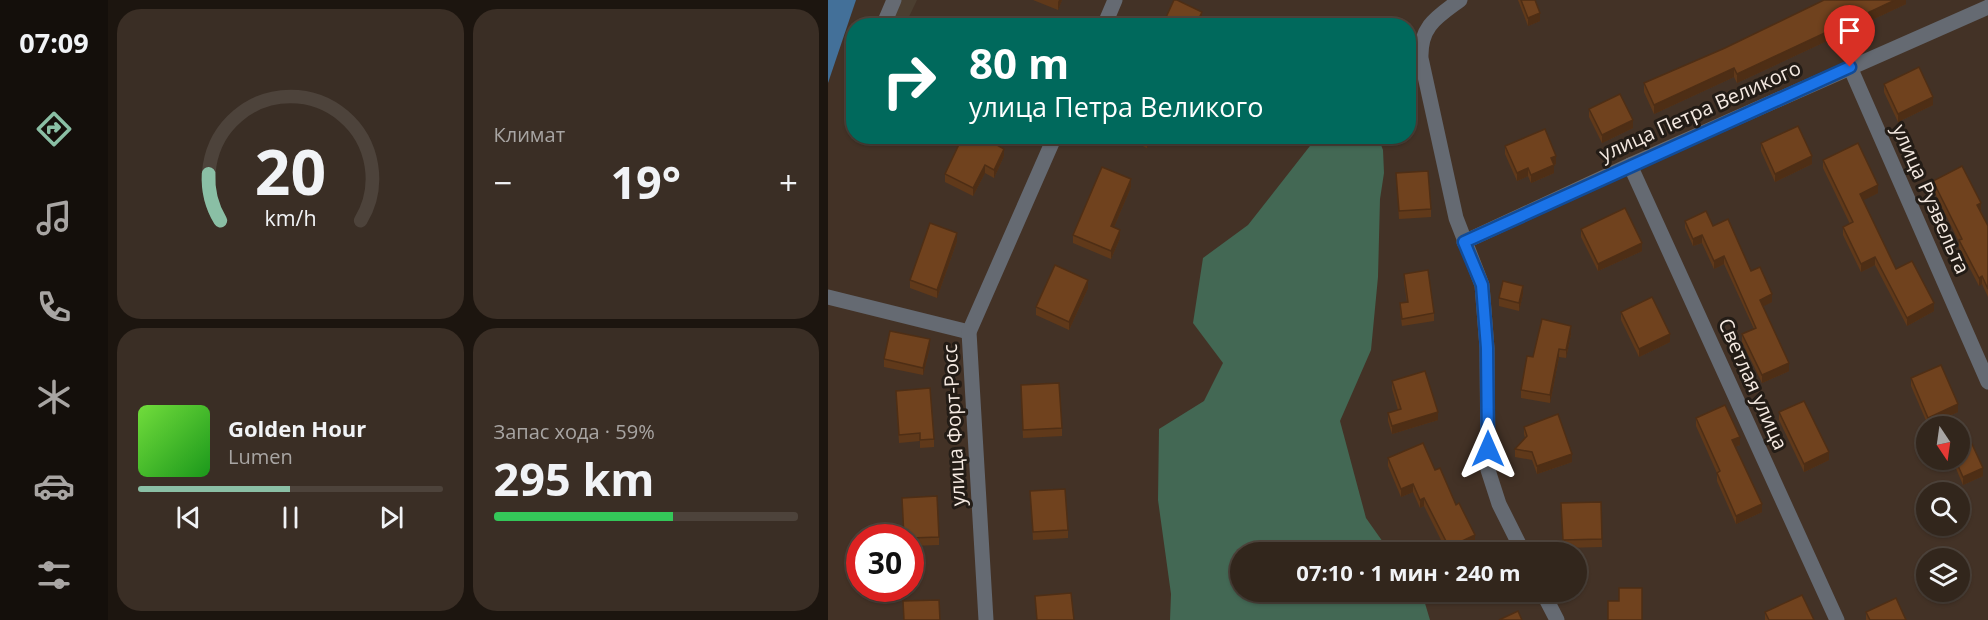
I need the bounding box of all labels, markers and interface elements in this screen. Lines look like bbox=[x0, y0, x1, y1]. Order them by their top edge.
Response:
pin bbox=[1824, 5, 1875, 67]
icon: arrive bbox=[1833, 14, 1866, 47]
text: 07:09 bbox=[19, 24, 89, 61]
text: 80 m bbox=[969, 34, 1069, 91]
icon: right bbox=[870, 42, 948, 120]
street label: улица Петра Великого bbox=[1595, 54, 1805, 167]
text: улица Петра Великого bbox=[969, 88, 1263, 125]
icon: directions bbox=[33, 108, 75, 150]
street label: улица Рузвельта bbox=[1886, 120, 1977, 278]
text: Климат bbox=[494, 121, 565, 148]
text: 20 bbox=[255, 128, 326, 213]
text: 19° bbox=[610, 151, 681, 212]
text: − bbox=[494, 160, 512, 205]
text: + bbox=[779, 160, 798, 205]
icon: music bbox=[33, 197, 75, 239]
text: km/h bbox=[264, 203, 316, 232]
icon: phone bbox=[33, 286, 75, 328]
street label: Светлая улица bbox=[1712, 314, 1795, 454]
street label: улица Форт-Росс bbox=[936, 343, 971, 507]
icon: climate bbox=[33, 376, 75, 418]
text: Golden Hour bbox=[228, 413, 366, 443]
north arrow bbox=[1916, 416, 1970, 470]
map controls bbox=[1916, 416, 1970, 602]
position arrow bbox=[1456, 417, 1520, 481]
text: Запас хода · 59% bbox=[494, 418, 655, 445]
text: Lumen bbox=[228, 443, 293, 470]
text: 295 km bbox=[494, 448, 654, 509]
icon: car bbox=[33, 465, 75, 507]
button: search bbox=[1916, 482, 1970, 536]
icon: previous bbox=[172, 501, 205, 534]
icon: pause bbox=[274, 501, 307, 534]
icon: next bbox=[375, 501, 408, 534]
speed limit sign: 30 bbox=[846, 524, 924, 602]
button: layers bbox=[1916, 548, 1970, 602]
icon: filters bbox=[33, 554, 75, 596]
text: 07:10 · 1 мин · 240 m bbox=[1296, 557, 1521, 587]

